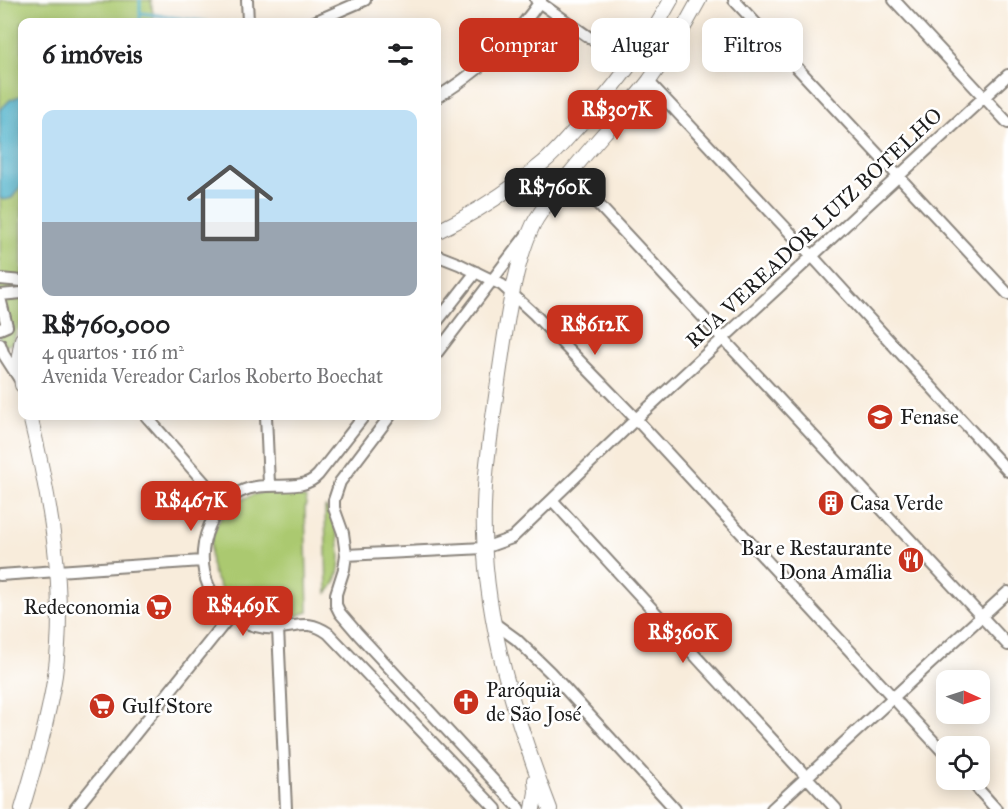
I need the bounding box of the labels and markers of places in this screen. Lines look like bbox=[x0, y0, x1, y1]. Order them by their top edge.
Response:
pin: R$307K bbox=[568, 90, 666, 141]
pin: R$760K bbox=[506, 168, 604, 219]
pin: R$612K bbox=[546, 305, 644, 356]
school or university icon: Fenase bbox=[865, 402, 895, 432]
place label: Fenase bbox=[900, 404, 959, 430]
pin: R$467K bbox=[142, 481, 240, 532]
building icon: Casa Verde bbox=[816, 488, 846, 518]
place label: Casa Verde bbox=[850, 490, 943, 516]
place label: Bar e Restaurante Dona Amália bbox=[741, 535, 892, 585]
restaurant icon: Bar e Restaurante Dona Amália bbox=[896, 545, 926, 575]
pin: R$469K bbox=[194, 586, 292, 637]
supermarket icon: Redeconomia bbox=[144, 592, 174, 622]
place label: Redeconomia bbox=[23, 594, 140, 620]
pin: R$360K bbox=[634, 613, 732, 664]
place label: Paróquia de São José bbox=[486, 677, 581, 727]
church icon: Paróquia de São José bbox=[451, 687, 481, 717]
supermarket icon: Gulf Store bbox=[87, 691, 117, 721]
place label: Gulf Store bbox=[122, 693, 213, 719]

